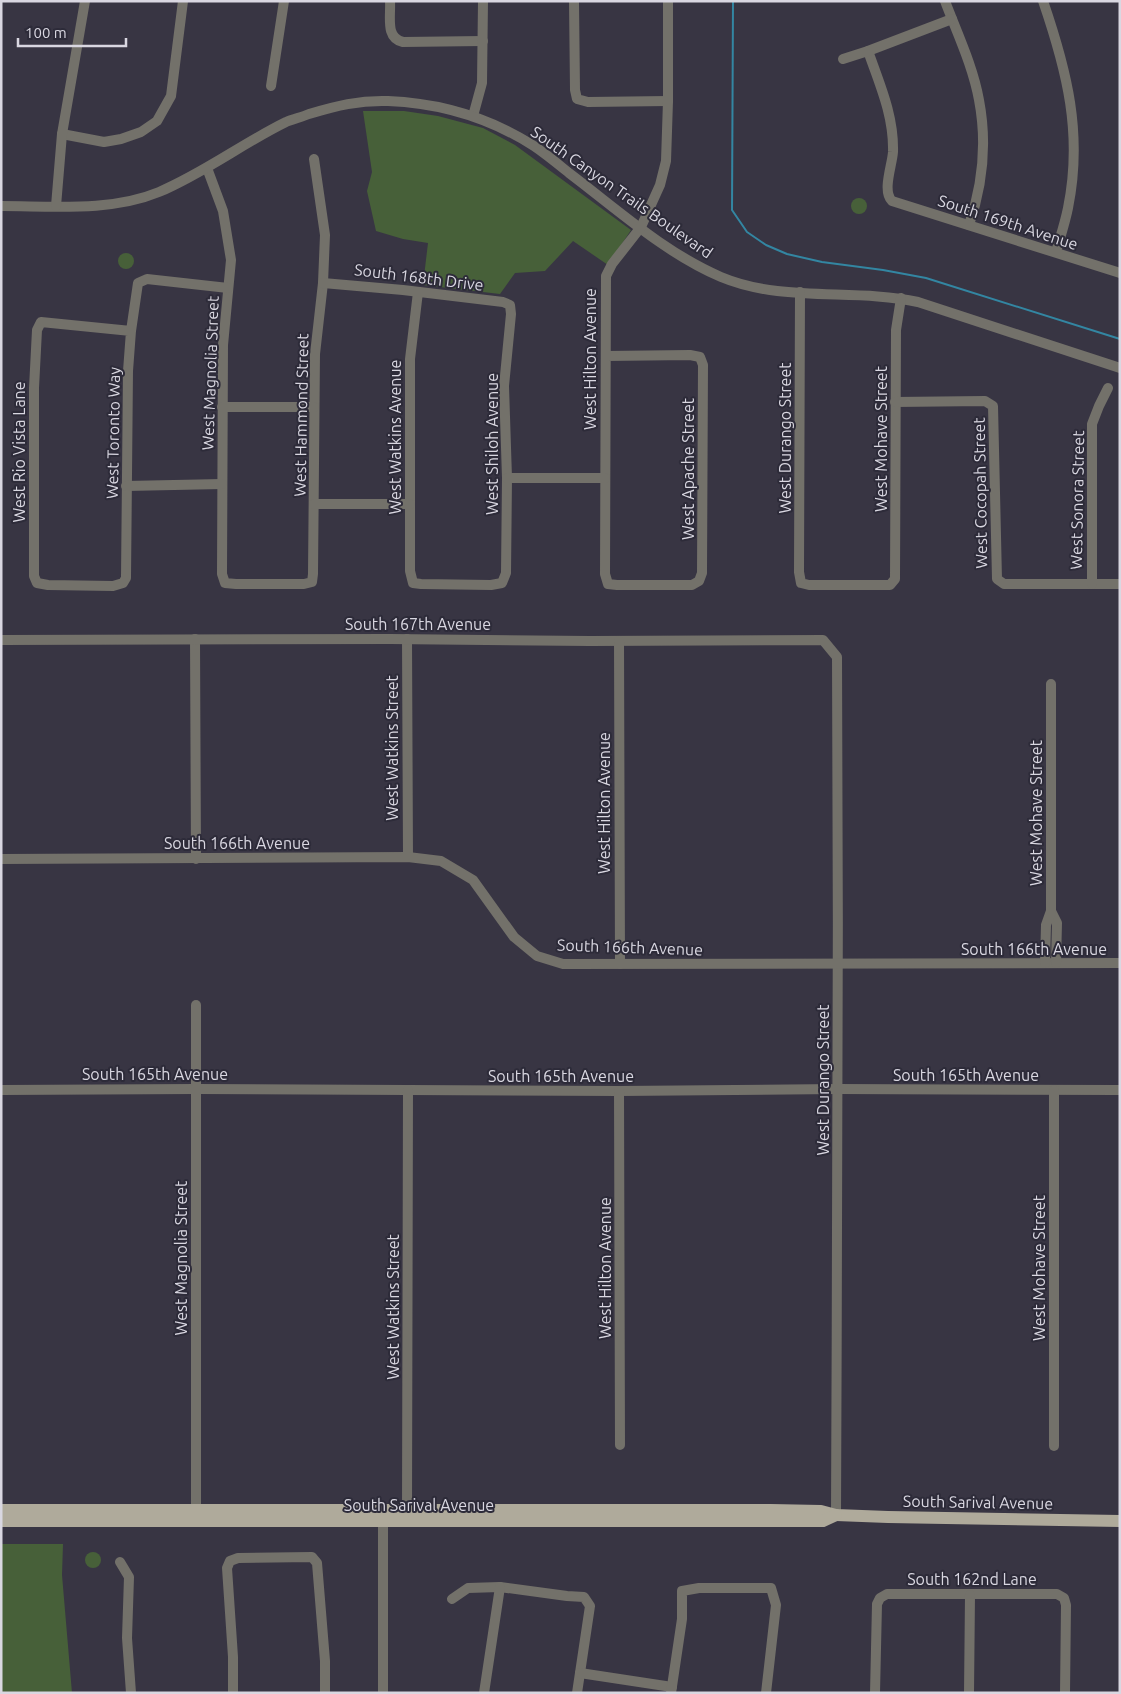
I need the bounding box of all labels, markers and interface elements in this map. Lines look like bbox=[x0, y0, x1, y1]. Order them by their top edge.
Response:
scale bar bbox=[18, 15, 125, 47]
text: 100 m bbox=[25, 24, 67, 41]
street label: South Canyon Trails Boulevard bbox=[528, 122, 716, 262]
street label: South 169th Avenue bbox=[936, 191, 1080, 253]
street label: South 168th Drive bbox=[353, 260, 485, 294]
street label: West Hilton Avenue bbox=[581, 288, 599, 430]
street label: West Magnolia Street bbox=[198, 295, 222, 451]
street label: West Hammond Street bbox=[291, 332, 311, 497]
street label: West Watkins Avenue bbox=[386, 360, 404, 514]
street label: West Durango Street bbox=[776, 362, 794, 514]
street label: West Mohave Street bbox=[872, 365, 890, 512]
street label: West Toronto Way bbox=[103, 367, 123, 499]
street label: West Shiloh Avenue bbox=[483, 373, 501, 515]
street label: West Rio Vista Lane bbox=[10, 381, 28, 523]
street label: West Apache Street bbox=[679, 397, 697, 540]
street label: West Cocopah Street bbox=[970, 417, 990, 569]
street label: West Sonora Street bbox=[1067, 430, 1087, 570]
street label: South 167th Avenue bbox=[345, 615, 491, 633]
street label: West Watkins Street bbox=[383, 674, 401, 821]
street label: West Hilton Avenue bbox=[595, 732, 613, 874]
street label: West Mohave Street bbox=[1027, 739, 1045, 886]
street label: South 166th Avenue bbox=[164, 834, 310, 852]
street label: South 166th Avenue bbox=[557, 935, 703, 959]
street label: South 166th Avenue bbox=[961, 940, 1107, 958]
street label: West Durango Street bbox=[814, 1004, 832, 1156]
street label: South 165th Avenue bbox=[82, 1065, 228, 1083]
street label: South 165th Avenue bbox=[893, 1066, 1039, 1084]
street label: South 165th Avenue bbox=[488, 1067, 634, 1085]
street label: West Magnolia Street bbox=[172, 1180, 190, 1335]
street label: West Mohave Street bbox=[1030, 1194, 1048, 1341]
street label: West Hilton Avenue bbox=[596, 1197, 614, 1339]
street label: West Watkins Street bbox=[384, 1233, 402, 1380]
street label: South Sarival Avenue bbox=[903, 1492, 1053, 1512]
street label: South Sarival Avenue bbox=[344, 1496, 494, 1514]
street label: South 162nd Lane bbox=[907, 1570, 1037, 1588]

